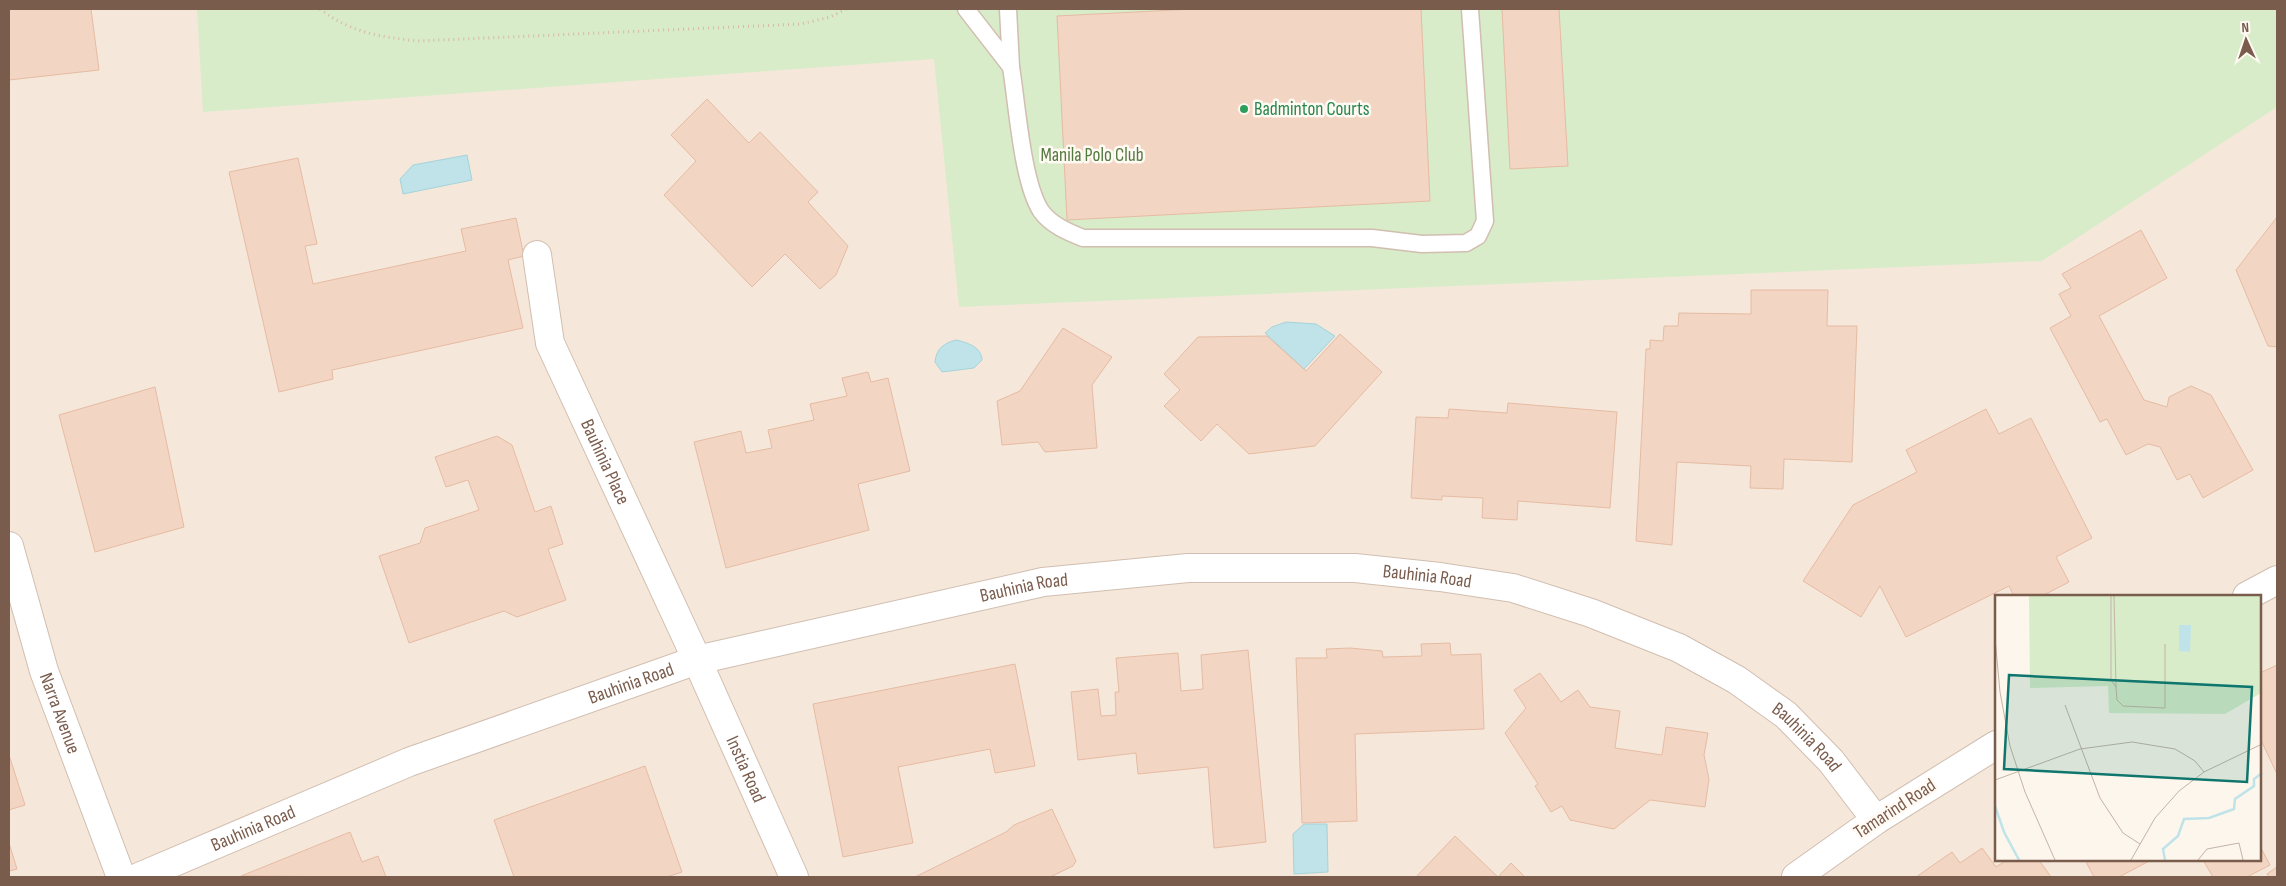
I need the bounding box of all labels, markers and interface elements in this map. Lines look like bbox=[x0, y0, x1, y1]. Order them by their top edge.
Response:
north arrow bbox=[2221, 15, 2271, 65]
text: N bbox=[2241, 19, 2250, 36]
place label: Badminton Courts bbox=[1254, 98, 1370, 121]
marker: Badminton Courts bbox=[1238, 103, 1250, 115]
park label: Manila Polo Club bbox=[1040, 144, 1144, 167]
street label: Bauhinia Place bbox=[575, 415, 635, 508]
street label: Bauhinia Road bbox=[1382, 560, 1473, 593]
street label: Bauhinia Road bbox=[978, 568, 1069, 607]
inset map bbox=[1995, 595, 2261, 861]
street label: Bauhinia Road bbox=[585, 658, 677, 709]
street label: Narra Avenue bbox=[34, 670, 85, 757]
street label: Bauhinia Road bbox=[1768, 697, 1847, 776]
street label: Instia Road bbox=[721, 732, 771, 806]
street label: Tamarind Road bbox=[1850, 774, 1940, 844]
street label: Bauhinia Road bbox=[208, 800, 299, 856]

